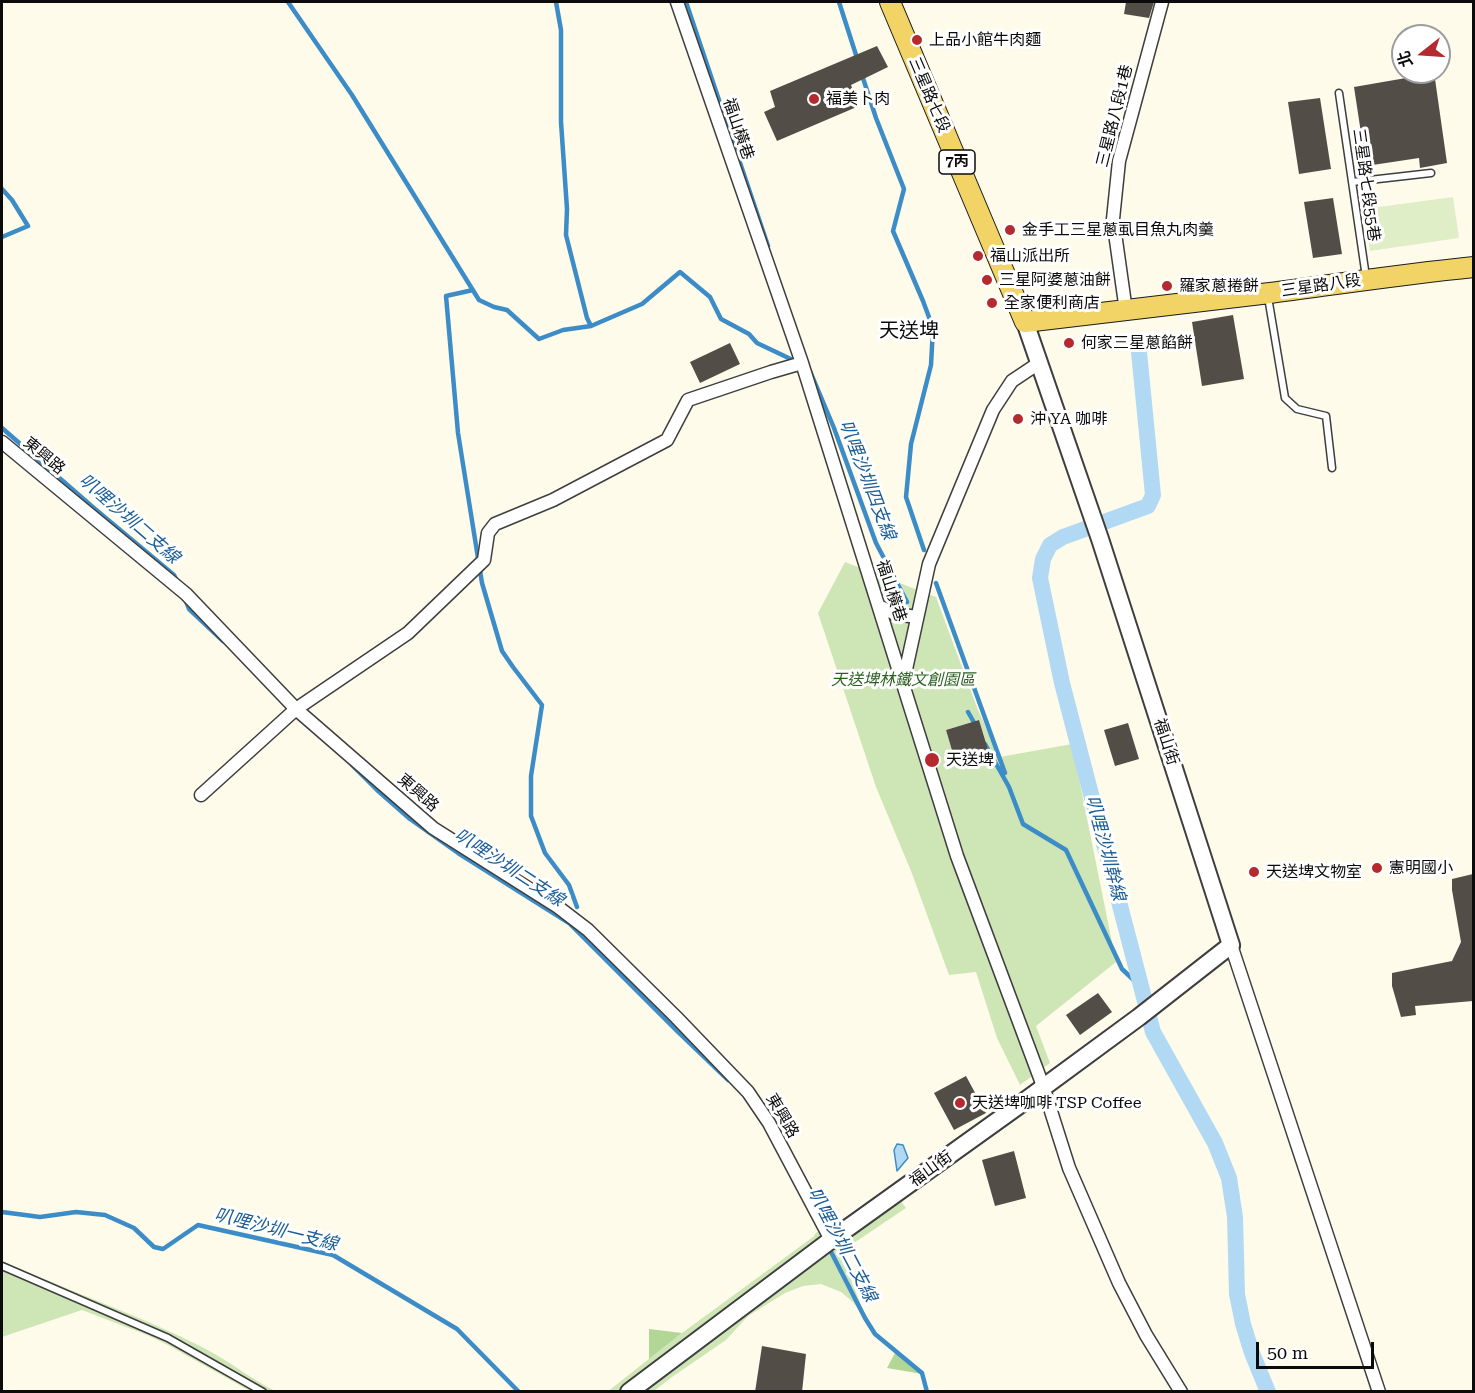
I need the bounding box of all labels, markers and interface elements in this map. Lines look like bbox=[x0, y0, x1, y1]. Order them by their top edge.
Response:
north arrow bbox=[1391, 24, 1451, 84]
place label: 上品小館牛肉麵 bbox=[929, 30, 1041, 50]
marker: 上品小館牛肉麵 bbox=[910, 33, 924, 47]
text: 北 bbox=[1394, 48, 1417, 69]
street label: 三星路七段 bbox=[905, 54, 953, 136]
street label: 三星路八段1巷 bbox=[1093, 63, 1137, 169]
place label: 福美卜肉 bbox=[826, 89, 890, 109]
marker: 福美卜肉 bbox=[807, 92, 821, 106]
street label: 福山橫巷 bbox=[719, 96, 757, 162]
street label: 三星路七段55巷 bbox=[1349, 127, 1383, 243]
road number: 7丙 bbox=[939, 150, 975, 174]
place label: 金手工三星蔥虱目魚丸肉羹 bbox=[1022, 220, 1214, 240]
marker: 金手工三星蔥虱目魚丸肉羹 bbox=[1003, 223, 1017, 237]
place label: 福山派出所 bbox=[990, 246, 1070, 266]
marker: 福山派出所 bbox=[971, 249, 985, 263]
place label: 三星阿婆蔥油餅 bbox=[999, 270, 1111, 290]
street label: 三星路八段 bbox=[1280, 271, 1362, 301]
marker: 三星阿婆蔥油餅 bbox=[980, 273, 994, 287]
place label: 羅家蔥捲餅 bbox=[1179, 276, 1259, 296]
marker: 羅家蔥捲餅 bbox=[1160, 279, 1174, 293]
place label: 全家便利商店 bbox=[1004, 293, 1100, 313]
marker: 全家便利商店 bbox=[985, 296, 999, 310]
district label: 天送埤 bbox=[879, 319, 939, 343]
place label: 何家三星蔥餡餅 bbox=[1081, 333, 1193, 353]
marker: 何家三星蔥餡餅 bbox=[1062, 336, 1076, 350]
place label: 沖 YA 咖啡 bbox=[1030, 409, 1107, 429]
marker: 沖 YA 咖啡 bbox=[1011, 412, 1025, 426]
water label: 叭哩沙圳四支線 bbox=[834, 417, 900, 543]
street label: 東興路 bbox=[19, 433, 69, 479]
water label: 叭哩沙圳二支線 bbox=[74, 470, 184, 568]
street label: 福山橫巷 bbox=[872, 558, 910, 624]
park label: 天送埤林鐵文創園區 bbox=[831, 670, 975, 690]
street label: 福山街 bbox=[1149, 716, 1183, 768]
place label: 天送埤 bbox=[946, 750, 994, 770]
marker: 天送埤 bbox=[923, 751, 941, 769]
street label: 東興路 bbox=[394, 770, 442, 816]
water label: 叭哩沙圳幹線 bbox=[1081, 793, 1129, 903]
water label: 叭哩沙圳二支線 bbox=[450, 825, 568, 911]
place label: 憲明國小 bbox=[1389, 858, 1453, 878]
marker: 憲明國小 bbox=[1370, 861, 1384, 875]
place label: 天送埤文物室 bbox=[1266, 862, 1362, 882]
marker: 天送埤文物室 bbox=[1247, 865, 1261, 879]
street label: 東興路 bbox=[761, 1090, 803, 1142]
place label: 天送埤咖啡 TSP Coffee bbox=[972, 1093, 1141, 1113]
marker: 天送埤咖啡 TSP Coffee bbox=[953, 1096, 967, 1110]
street label: 福山街 bbox=[906, 1147, 956, 1191]
water label: 叭哩沙圳二支線 bbox=[803, 1184, 881, 1306]
water label: 叭哩沙圳一支線 bbox=[212, 1204, 340, 1256]
scale bar bbox=[1259, 1330, 1378, 1368]
text: 50 m bbox=[1267, 1342, 1308, 1363]

